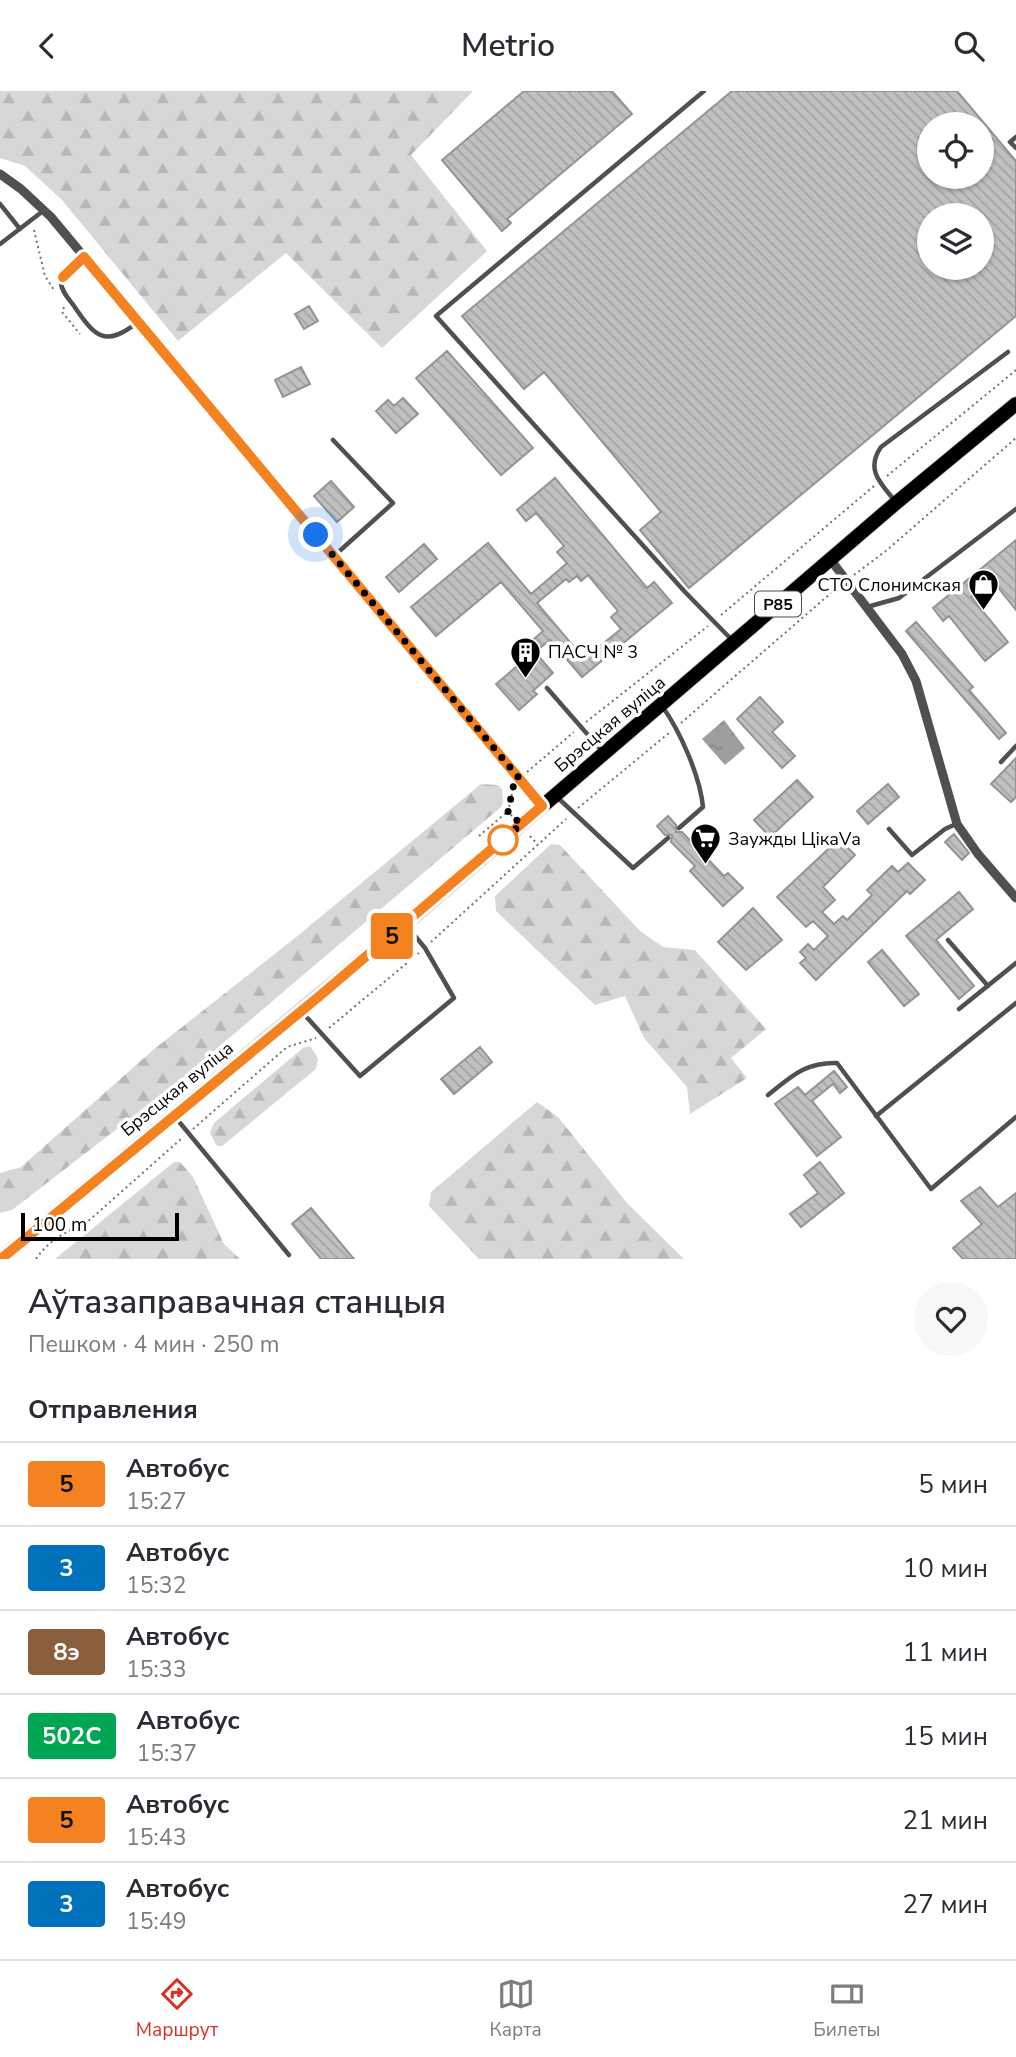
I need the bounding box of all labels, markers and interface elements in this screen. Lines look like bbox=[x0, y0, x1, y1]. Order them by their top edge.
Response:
text: Metrio bbox=[461, 24, 555, 67]
icon: back bbox=[28, 27, 66, 65]
icon: search bbox=[950, 27, 988, 65]
map controls bbox=[917, 112, 994, 280]
button: locate bbox=[917, 112, 994, 189]
button: layers bbox=[917, 203, 994, 280]
your location bbox=[298, 517, 333, 552]
shop icon: СТО Слонимская bbox=[967, 568, 1001, 612]
place label: СТО Слонимская bbox=[818, 573, 961, 597]
road number: Р85 bbox=[755, 591, 801, 617]
building icon: ПАСЧ № 3 bbox=[508, 635, 542, 679]
place label: ПАСЧ № 3 bbox=[548, 640, 638, 664]
street label: Брэсцкая вуліца bbox=[549, 670, 671, 778]
supermarket icon: Заужды ЦікаVа bbox=[688, 822, 722, 866]
unlabelled marker bbox=[488, 825, 518, 855]
place label: Заужды ЦікаVа bbox=[728, 827, 861, 851]
line badge: 5 bbox=[369, 913, 415, 959]
text: 5 bbox=[385, 920, 399, 952]
street label: Брэсцкая вуліца bbox=[116, 1036, 238, 1142]
scale bar bbox=[21, 1210, 178, 1242]
text: 100 m bbox=[32, 1212, 87, 1238]
text: Аўтазаправачная станцыя bbox=[28, 1280, 446, 1325]
button: heart bbox=[914, 1282, 988, 1356]
text: Пешком · 4 мин · 250 m bbox=[28, 1329, 279, 1360]
text: Отправления bbox=[28, 1392, 198, 1427]
text: Автобус bbox=[126, 1451, 229, 1486]
text: 5 мин bbox=[918, 1467, 988, 1502]
text: 5 bbox=[59, 1468, 74, 1500]
text: 15:27 bbox=[126, 1486, 186, 1517]
text: Автобус bbox=[126, 1535, 229, 1570]
text: 10 мин bbox=[903, 1551, 988, 1586]
text: 3 bbox=[59, 1552, 74, 1584]
text: 15:32 bbox=[126, 1570, 186, 1601]
text: Автобус bbox=[126, 1619, 229, 1654]
text: 11 мин bbox=[903, 1635, 988, 1670]
text: 8э bbox=[53, 1636, 80, 1668]
text: 15:33 bbox=[126, 1654, 186, 1685]
text: Автобус bbox=[137, 1703, 240, 1738]
text: 15 мин bbox=[903, 1719, 988, 1754]
text: 502С bbox=[42, 1720, 102, 1752]
text: 15:37 bbox=[137, 1738, 197, 1769]
text: Автобус bbox=[126, 1787, 229, 1822]
text: 21 мин bbox=[903, 1803, 988, 1838]
text: 5 bbox=[59, 1804, 74, 1836]
text: 15:43 bbox=[126, 1822, 186, 1853]
text: Автобус bbox=[126, 1871, 229, 1906]
text: 27 мин bbox=[903, 1887, 988, 1922]
text: 3 bbox=[59, 1888, 74, 1920]
text: 15:49 bbox=[126, 1906, 186, 1937]
tab: Маршрут bbox=[136, 1975, 218, 2043]
tab: Карта bbox=[489, 1975, 542, 2043]
tab: Билеты bbox=[813, 1975, 880, 2043]

